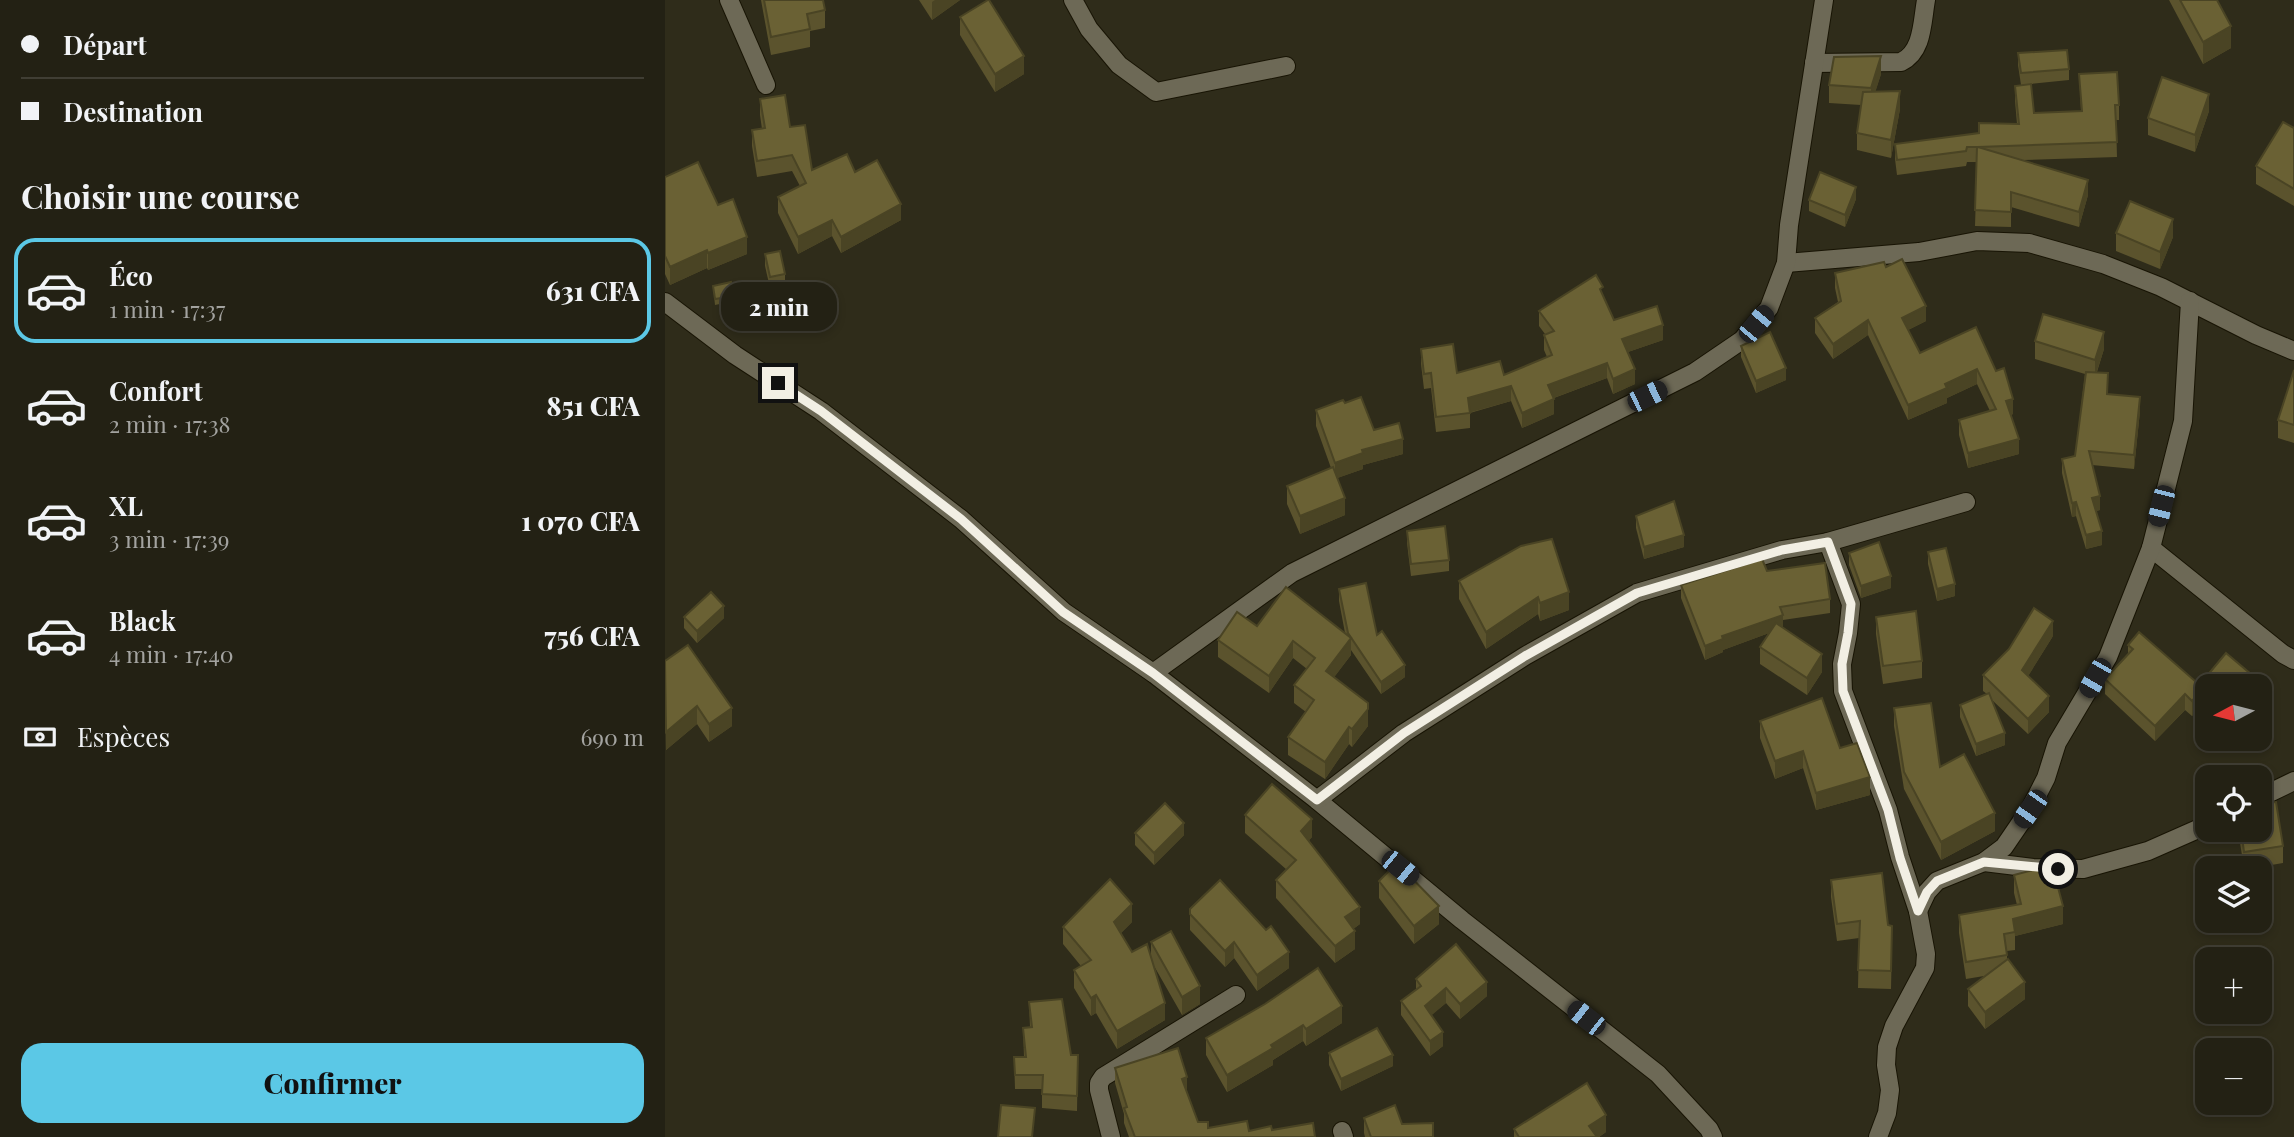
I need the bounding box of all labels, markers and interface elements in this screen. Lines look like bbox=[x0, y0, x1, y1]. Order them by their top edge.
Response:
text: Départ bbox=[63, 27, 147, 62]
text: Destination bbox=[63, 94, 203, 129]
text: Choisir une course bbox=[21, 174, 300, 217]
text: Éco bbox=[109, 258, 153, 293]
icon: car bbox=[25, 259, 88, 322]
text: 631 CFA bbox=[546, 273, 640, 308]
callout: 2 min bbox=[720, 282, 836, 330]
text: 2 min bbox=[749, 291, 809, 322]
text: 1 min · 17:37 bbox=[109, 293, 225, 324]
car bbox=[1735, 301, 1778, 347]
route end bbox=[762, 367, 794, 399]
text: Confort bbox=[109, 373, 203, 408]
icon: car bbox=[25, 374, 88, 437]
car bbox=[1624, 377, 1671, 415]
text: 851 CFA bbox=[546, 388, 640, 423]
text: 2 min · 17:38 bbox=[109, 408, 230, 439]
car bbox=[2146, 483, 2177, 529]
text: XL bbox=[109, 488, 143, 523]
icon: car bbox=[25, 489, 88, 552]
text: 1 070 CFA bbox=[521, 503, 640, 538]
text: 3 min · 17:39 bbox=[109, 523, 230, 554]
text: Black bbox=[109, 603, 176, 638]
icon: car bbox=[25, 604, 88, 667]
text: 756 CFA bbox=[544, 618, 640, 653]
text: 4 min · 17:40 bbox=[109, 638, 234, 669]
car bbox=[2076, 655, 2115, 701]
north arrow bbox=[2195, 674, 2271, 751]
map controls bbox=[2195, 674, 2272, 1115]
icon: cash bbox=[21, 718, 59, 756]
text: Espèces bbox=[77, 719, 170, 754]
text: 690 m bbox=[580, 721, 644, 752]
button: locate bbox=[2195, 765, 2272, 842]
car bbox=[2010, 786, 2051, 832]
car bbox=[1378, 847, 1423, 889]
route start bbox=[2042, 853, 2074, 885]
button: layers bbox=[2195, 856, 2272, 933]
button: + bbox=[2195, 947, 2272, 1024]
car bbox=[1563, 997, 1610, 1039]
button: − bbox=[2195, 1038, 2272, 1115]
button: Confirmer bbox=[21, 1043, 644, 1123]

